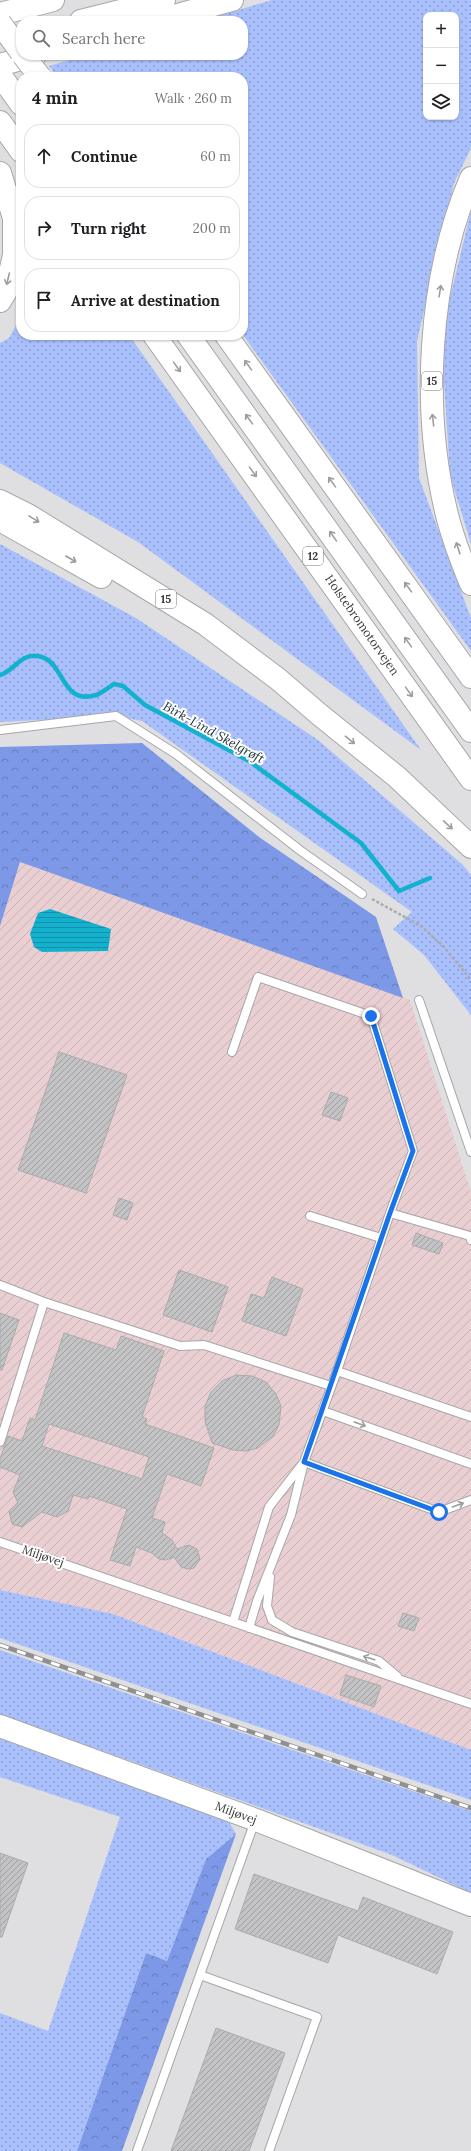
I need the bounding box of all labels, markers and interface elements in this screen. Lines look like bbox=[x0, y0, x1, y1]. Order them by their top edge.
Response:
map controls bbox=[423, 12, 459, 120]
button: + bbox=[423, 12, 459, 48]
search box bbox=[16, 16, 248, 60]
icon: search bbox=[30, 27, 52, 49]
text: Search here bbox=[62, 29, 145, 48]
button: − bbox=[423, 48, 459, 84]
button: layers bbox=[423, 84, 459, 120]
text: 4 min bbox=[32, 87, 78, 109]
text: Walk · 260 m bbox=[155, 90, 232, 107]
icon: ahead bbox=[33, 145, 55, 167]
text: Continue bbox=[71, 147, 137, 166]
text: 60 m bbox=[200, 148, 231, 165]
icon: right bbox=[33, 217, 55, 239]
text: Turn right bbox=[71, 219, 147, 238]
text: 200 m bbox=[193, 220, 231, 237]
one-way arrow bbox=[4, 273, 12, 286]
one-way arrow bbox=[436, 285, 444, 298]
icon: arrive bbox=[33, 289, 55, 311]
text: Arrive at destination bbox=[71, 291, 220, 310]
one-way arrow bbox=[244, 360, 252, 371]
one-way arrow bbox=[173, 361, 181, 372]
road number: 15 bbox=[422, 372, 442, 390]
one-way arrow bbox=[245, 414, 253, 425]
one-way arrow bbox=[429, 414, 437, 427]
one-way arrow bbox=[249, 466, 257, 477]
one-way arrow bbox=[328, 477, 336, 488]
one-way arrow bbox=[28, 515, 39, 523]
one-way arrow bbox=[329, 531, 337, 542]
one-way arrow bbox=[453, 542, 461, 554]
road number: 12 bbox=[303, 547, 323, 565]
one-way arrow bbox=[65, 556, 77, 564]
street label: Holstebromotorvejen bbox=[322, 572, 403, 678]
one-way arrow bbox=[404, 582, 413, 593]
road number: 15 bbox=[156, 590, 176, 608]
one-way arrow bbox=[404, 637, 412, 648]
one-way arrow bbox=[405, 686, 414, 697]
water label: Birk-Lind Skelgrøft bbox=[160, 698, 268, 767]
one-way arrow bbox=[345, 735, 356, 744]
one-way arrow bbox=[443, 820, 453, 830]
route end bbox=[362, 1007, 380, 1025]
one-way arrow bbox=[353, 1420, 365, 1428]
one-way arrow bbox=[452, 1501, 465, 1508]
route start bbox=[430, 1503, 448, 1521]
street label: Miljøvej bbox=[20, 1541, 66, 1570]
one-way arrow bbox=[362, 1654, 375, 1661]
street label: Miljøvej bbox=[213, 1798, 259, 1827]

